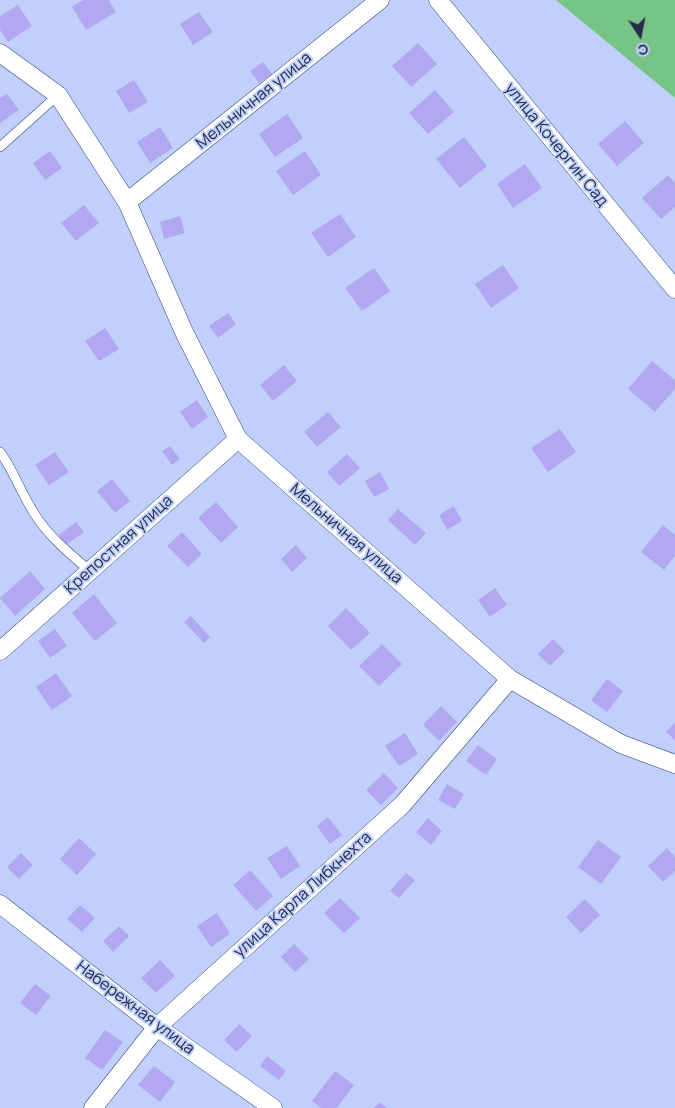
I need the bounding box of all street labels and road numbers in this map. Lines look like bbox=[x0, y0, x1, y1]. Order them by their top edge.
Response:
street label: Мельничная улица bbox=[192, 48, 316, 154]
street label: улица Кочергин Сад bbox=[500, 79, 612, 211]
street label: Мельничная улица bbox=[286, 480, 406, 588]
street label: Крепостная улица bbox=[61, 491, 177, 599]
street label: улица Карла Либкнехта bbox=[230, 828, 376, 962]
street label: Набережная улица bbox=[72, 957, 198, 1059]

